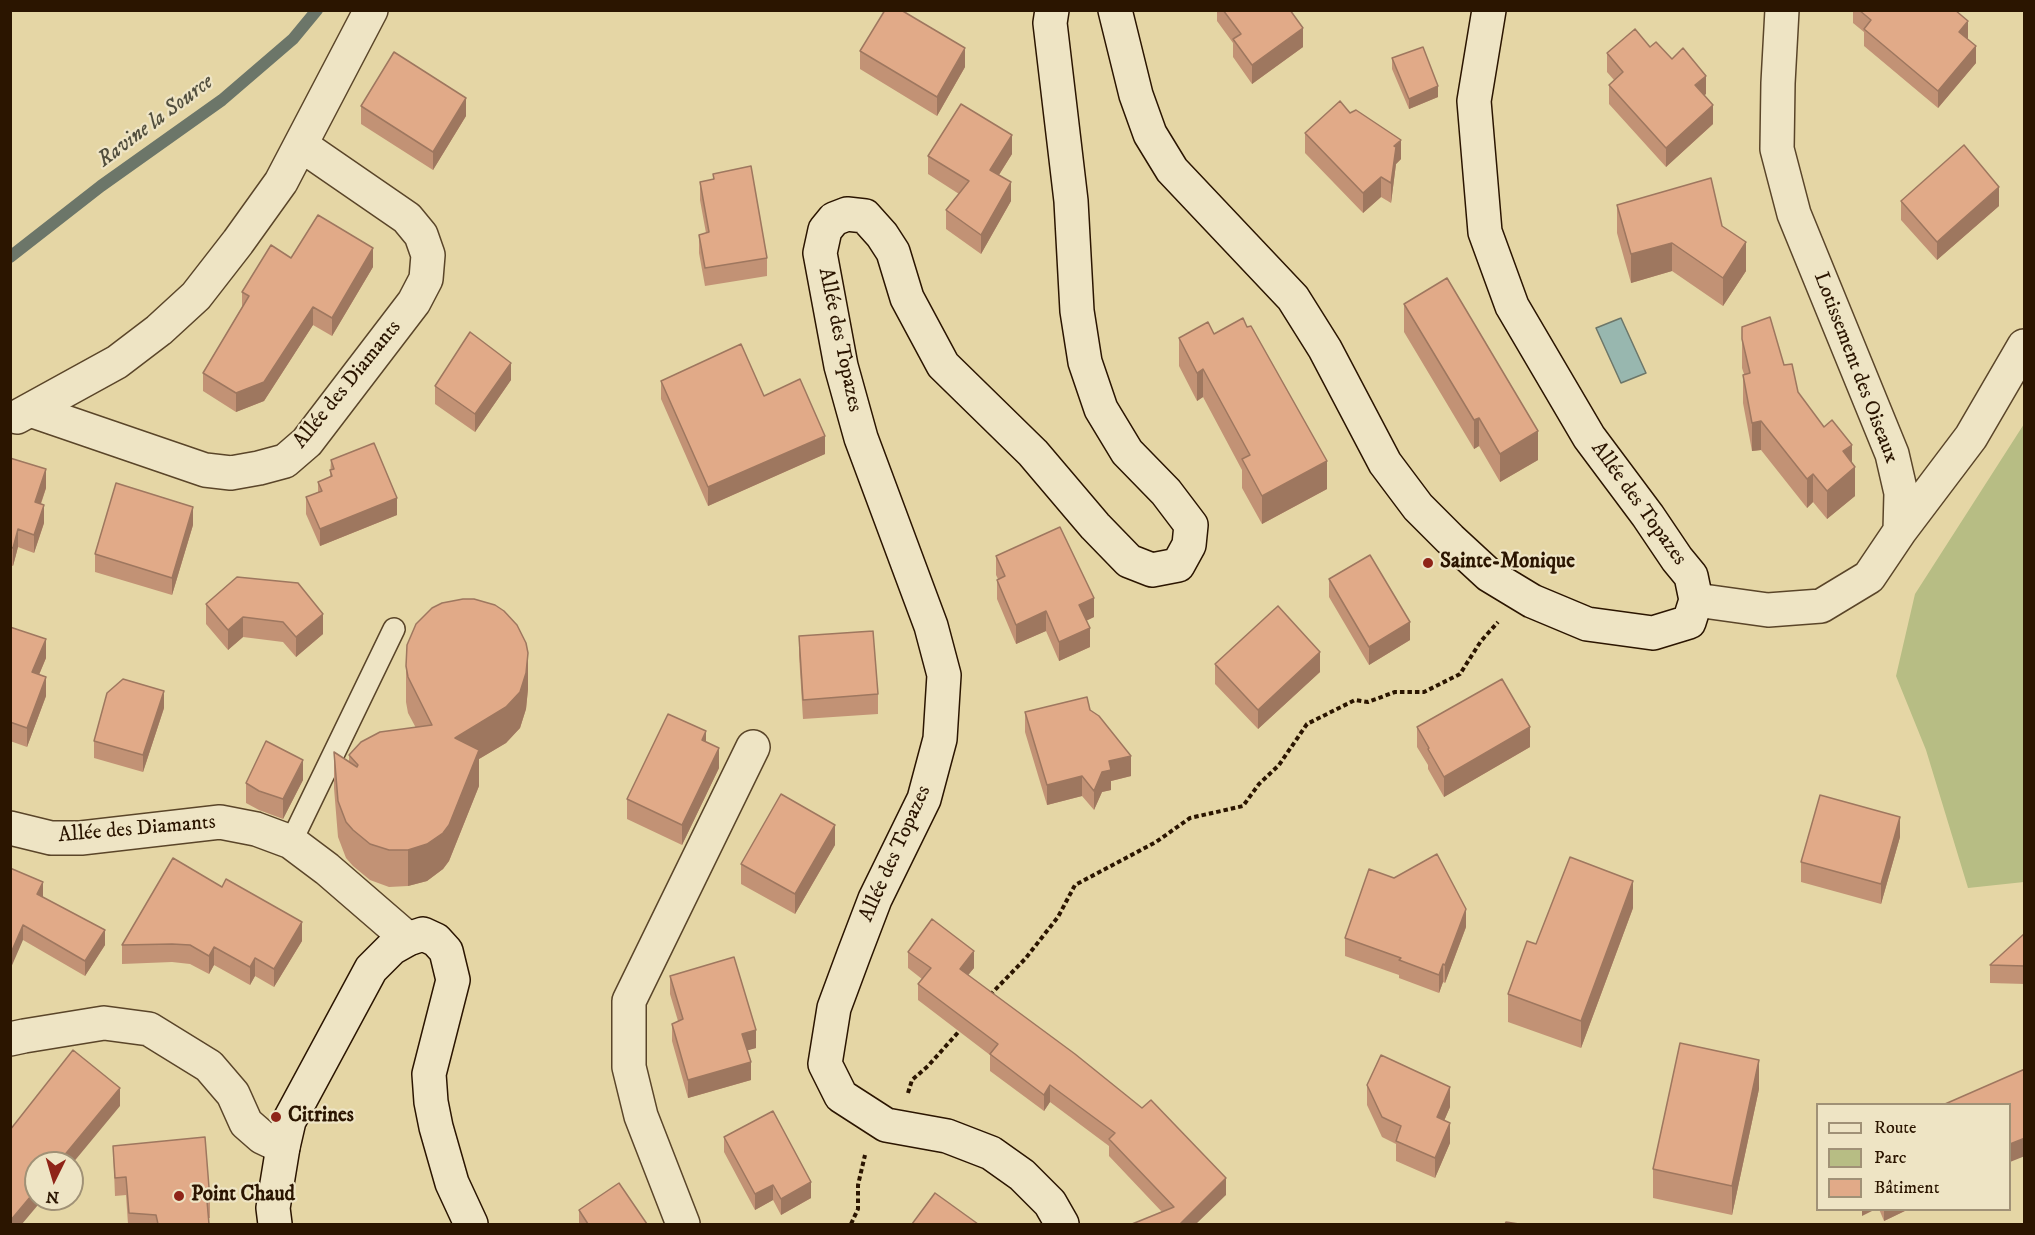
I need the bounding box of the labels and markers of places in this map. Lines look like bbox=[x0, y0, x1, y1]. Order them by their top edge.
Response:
place label: Sainte-Monique bbox=[1440, 550, 1575, 576]
marker: Sainte-Monique bbox=[1421, 556, 1435, 570]
place label: Citrines bbox=[288, 1104, 354, 1130]
marker: Citrines bbox=[269, 1110, 283, 1124]
place label: Point Chaud bbox=[191, 1183, 295, 1209]
marker: Point Chaud bbox=[172, 1189, 186, 1203]

